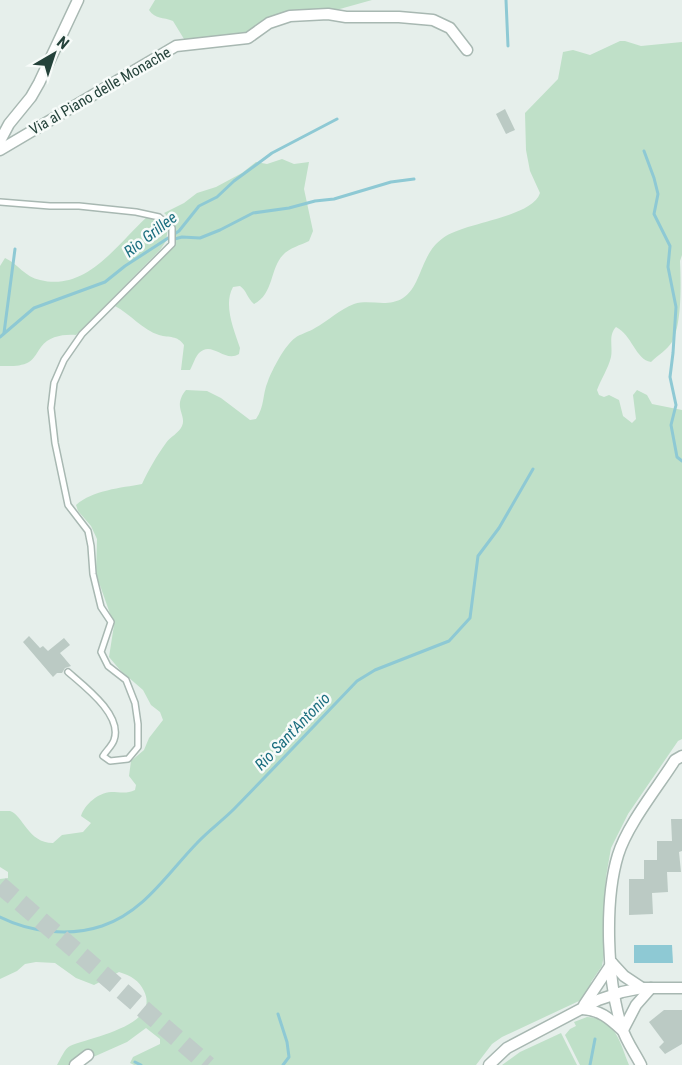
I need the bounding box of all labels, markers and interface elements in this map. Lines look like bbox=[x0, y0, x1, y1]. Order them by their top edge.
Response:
north arrow bbox=[24, 24, 84, 84]
text: N bbox=[53, 32, 73, 53]
street label: Via al Piano delle Monache bbox=[26, 43, 174, 139]
water label: Rio Grillee bbox=[120, 208, 181, 261]
water label: Rio Sant'Antonio bbox=[251, 689, 334, 774]

